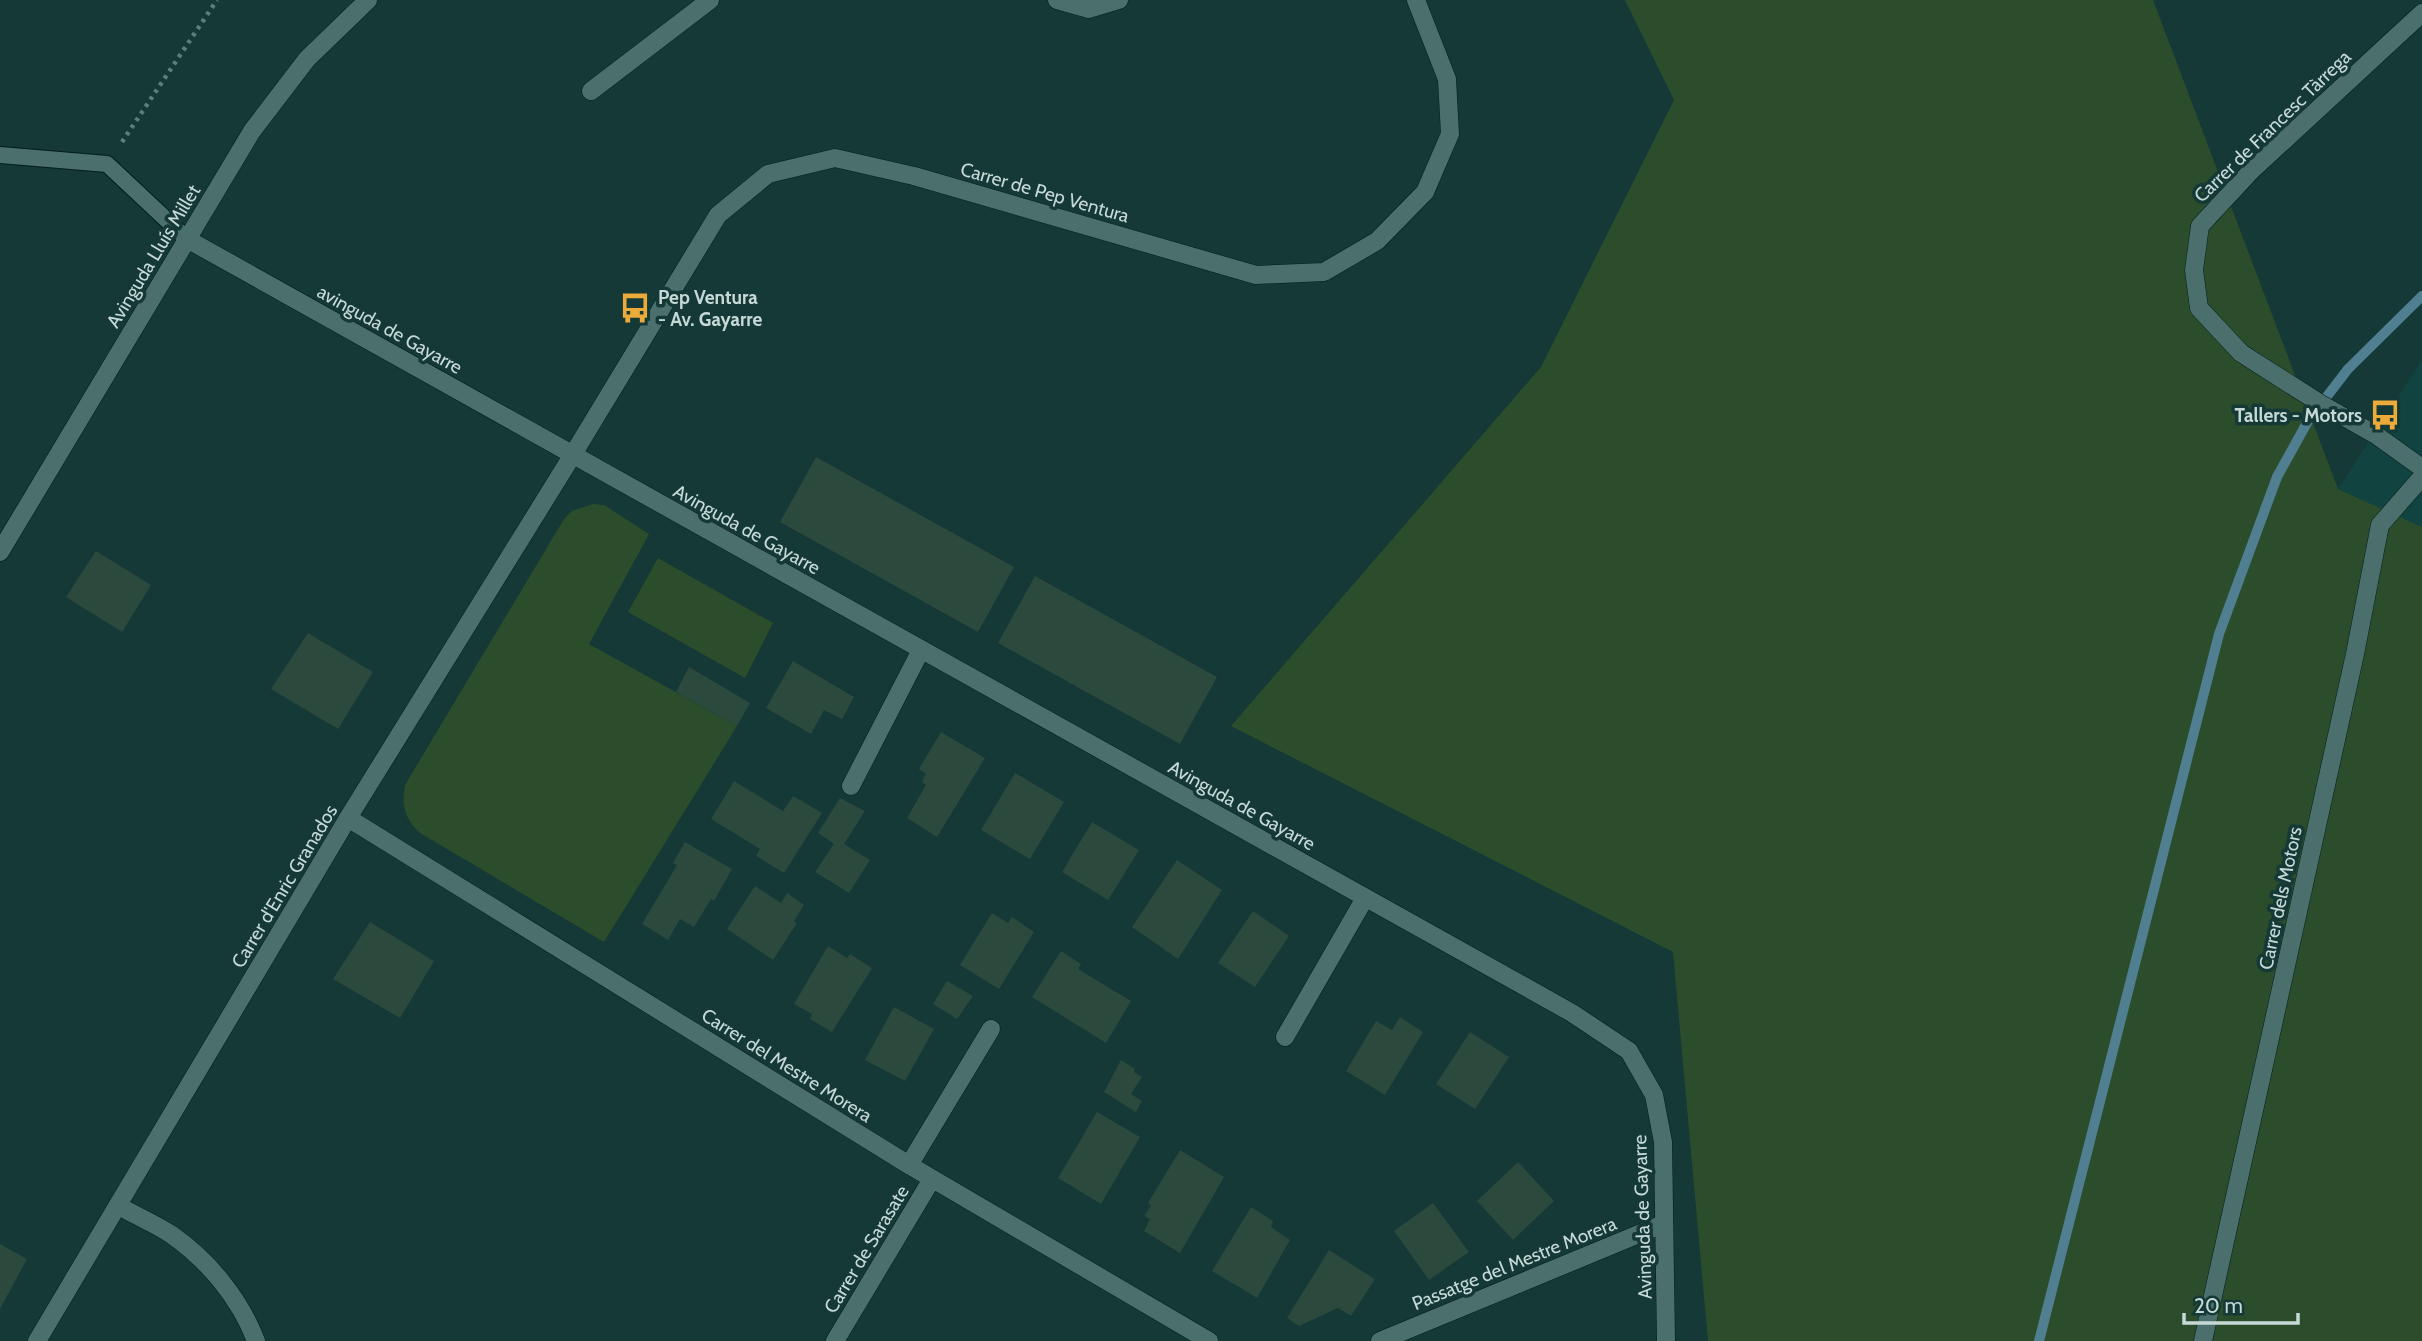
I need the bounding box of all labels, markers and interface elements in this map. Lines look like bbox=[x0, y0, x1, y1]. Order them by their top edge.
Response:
street label: Carrer de Francesc Tàrrega bbox=[2189, 46, 2356, 207]
street label: Carrer de Pep Ventura bbox=[958, 157, 1132, 228]
street label: Avinguda Lluís Millet bbox=[102, 180, 206, 332]
street label: avinguda de Gayarre bbox=[313, 280, 467, 379]
place label: Pep Ventura - Av. Gayarre bbox=[658, 286, 762, 331]
bus stop icon: Pep Ventura - Av. Gayarre bbox=[618, 291, 652, 325]
bus stop icon: Tallers - Motors bbox=[2368, 398, 2402, 432]
place label: Tallers - Motors bbox=[2235, 404, 2362, 427]
street label: Avinguda de Gayarre bbox=[669, 479, 825, 580]
street label: Avinguda de Gayarre bbox=[1164, 755, 1320, 856]
street label: Carrer d'Enric Granados bbox=[227, 800, 342, 972]
street label: Carrer dels Motors bbox=[2254, 824, 2307, 972]
street label: Carrer del Mestre Morera bbox=[697, 1004, 876, 1127]
street label: Avinguda de Gayarre bbox=[1628, 1134, 1657, 1300]
street label: Carrer de Sarasate bbox=[819, 1181, 914, 1317]
street label: Passatge del Mestre Morera bbox=[1409, 1212, 1620, 1315]
scale bar bbox=[2184, 1282, 2298, 1326]
text: 20 m bbox=[2194, 1293, 2243, 1318]

